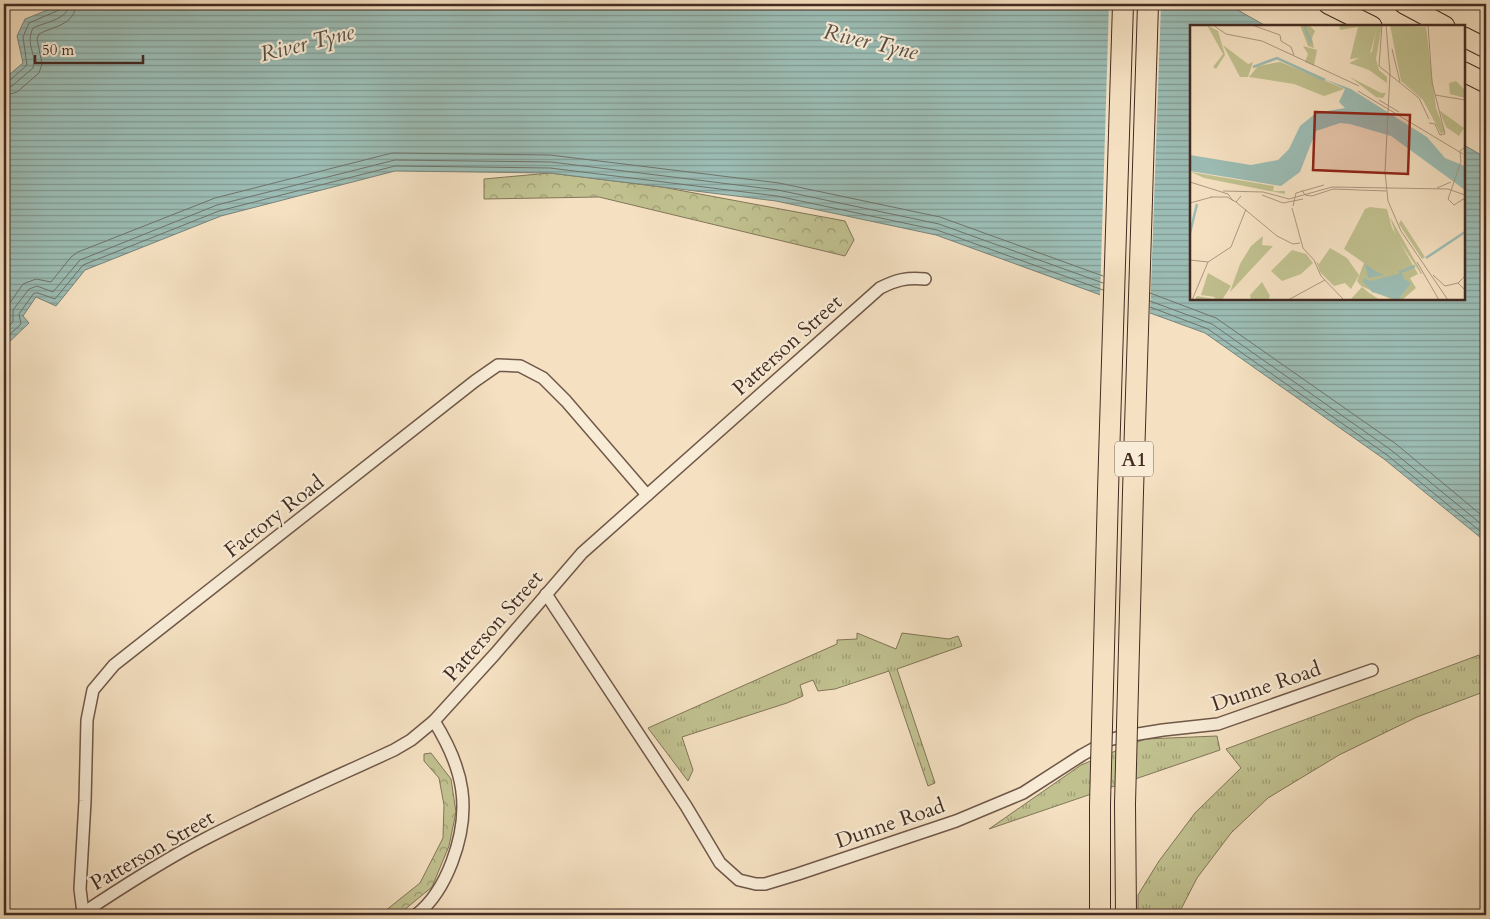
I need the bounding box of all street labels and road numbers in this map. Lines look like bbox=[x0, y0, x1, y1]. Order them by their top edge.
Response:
street label: Patterson Street bbox=[726, 288, 849, 402]
road number: A1 bbox=[1115, 442, 1153, 476]
street label: Factory Road bbox=[218, 468, 330, 565]
street label: Patterson Street bbox=[437, 564, 550, 688]
street label: Dunne Road bbox=[1208, 654, 1325, 719]
street label: Dunne Road bbox=[832, 791, 949, 856]
street label: Patterson Street bbox=[85, 803, 220, 898]

